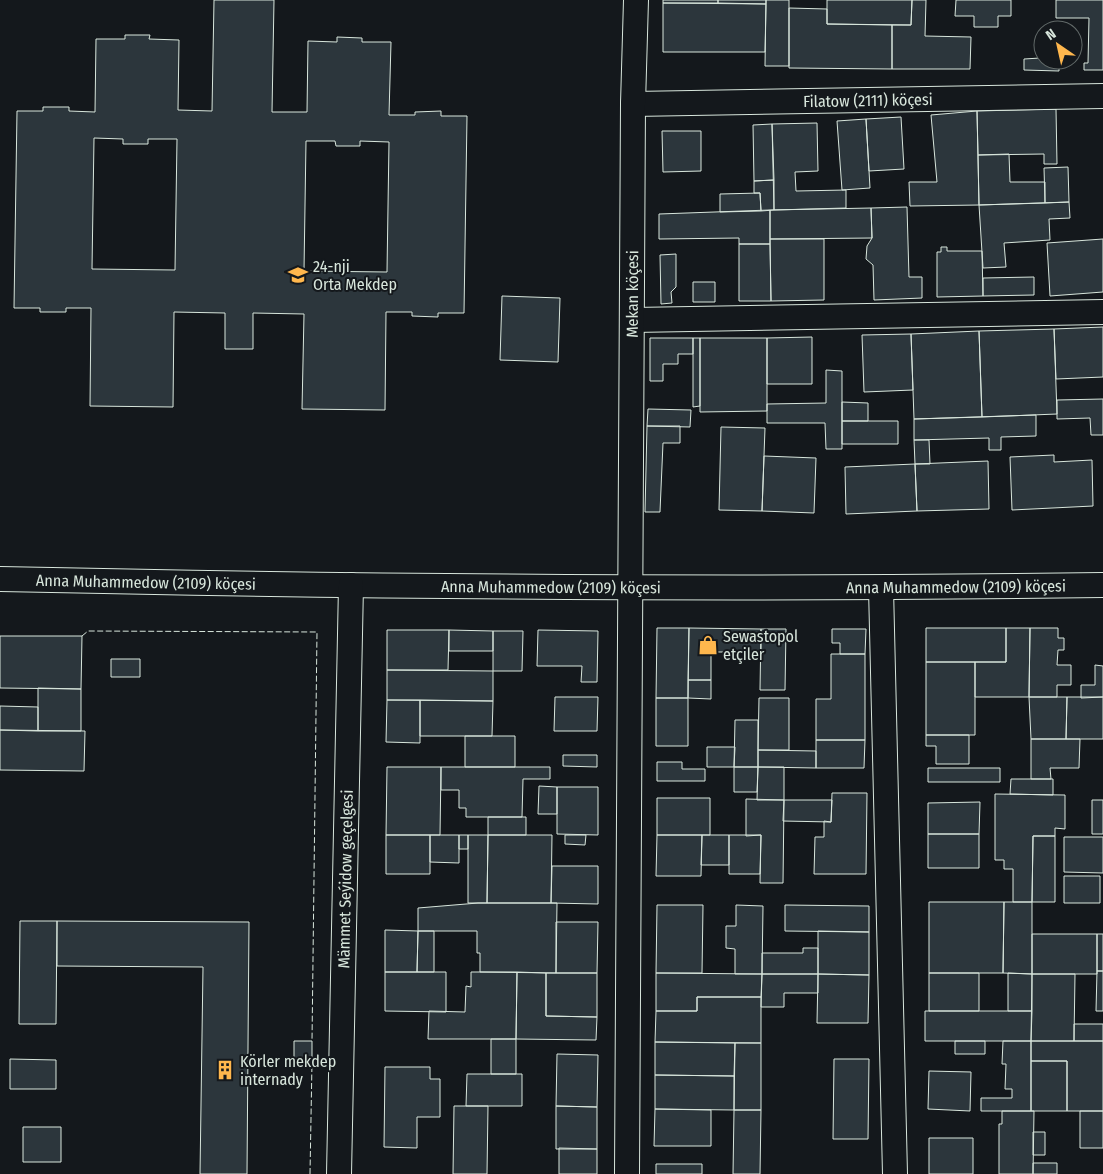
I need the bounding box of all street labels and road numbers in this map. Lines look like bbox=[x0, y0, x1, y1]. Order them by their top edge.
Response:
street label: Filatow (2111) köçesi bbox=[803, 89, 933, 111]
street label: Mekan köçesi bbox=[622, 250, 642, 338]
street label: Anna Muhammedow (2109) köçesi bbox=[36, 570, 256, 593]
street label: Anna Muhammedow (2109) köçesi bbox=[846, 576, 1066, 597]
street label: Anna Muhammedow (2109) köçesi bbox=[441, 577, 661, 597]
street label: Mämmet Seýidow geçelgesi bbox=[334, 789, 356, 969]

